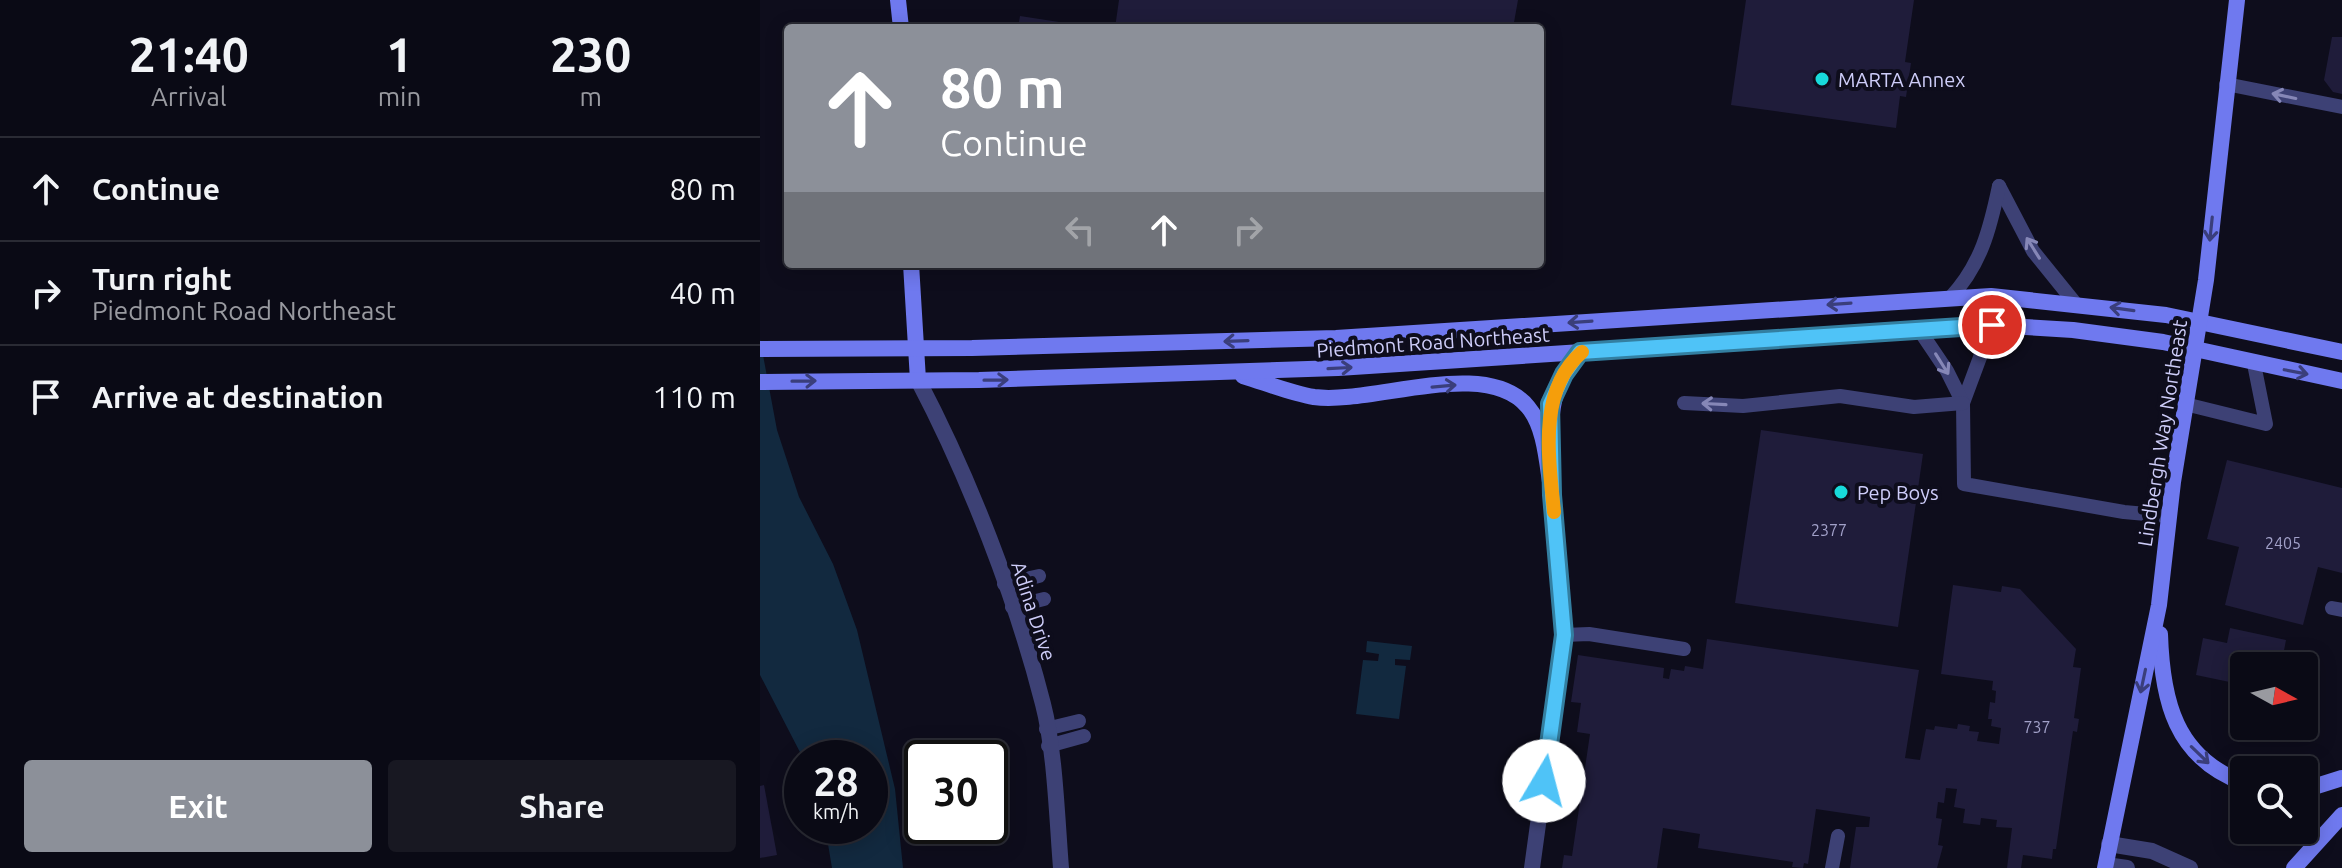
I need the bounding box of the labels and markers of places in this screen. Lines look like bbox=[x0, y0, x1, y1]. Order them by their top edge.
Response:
place label: MARTA Annex bbox=[1838, 68, 1965, 91]
marker: MARTA Annex bbox=[1813, 70, 1831, 88]
pin bbox=[1958, 291, 2026, 359]
place label: Pep Boys bbox=[1857, 481, 1939, 504]
marker: Pep Boys bbox=[1832, 483, 1850, 501]

